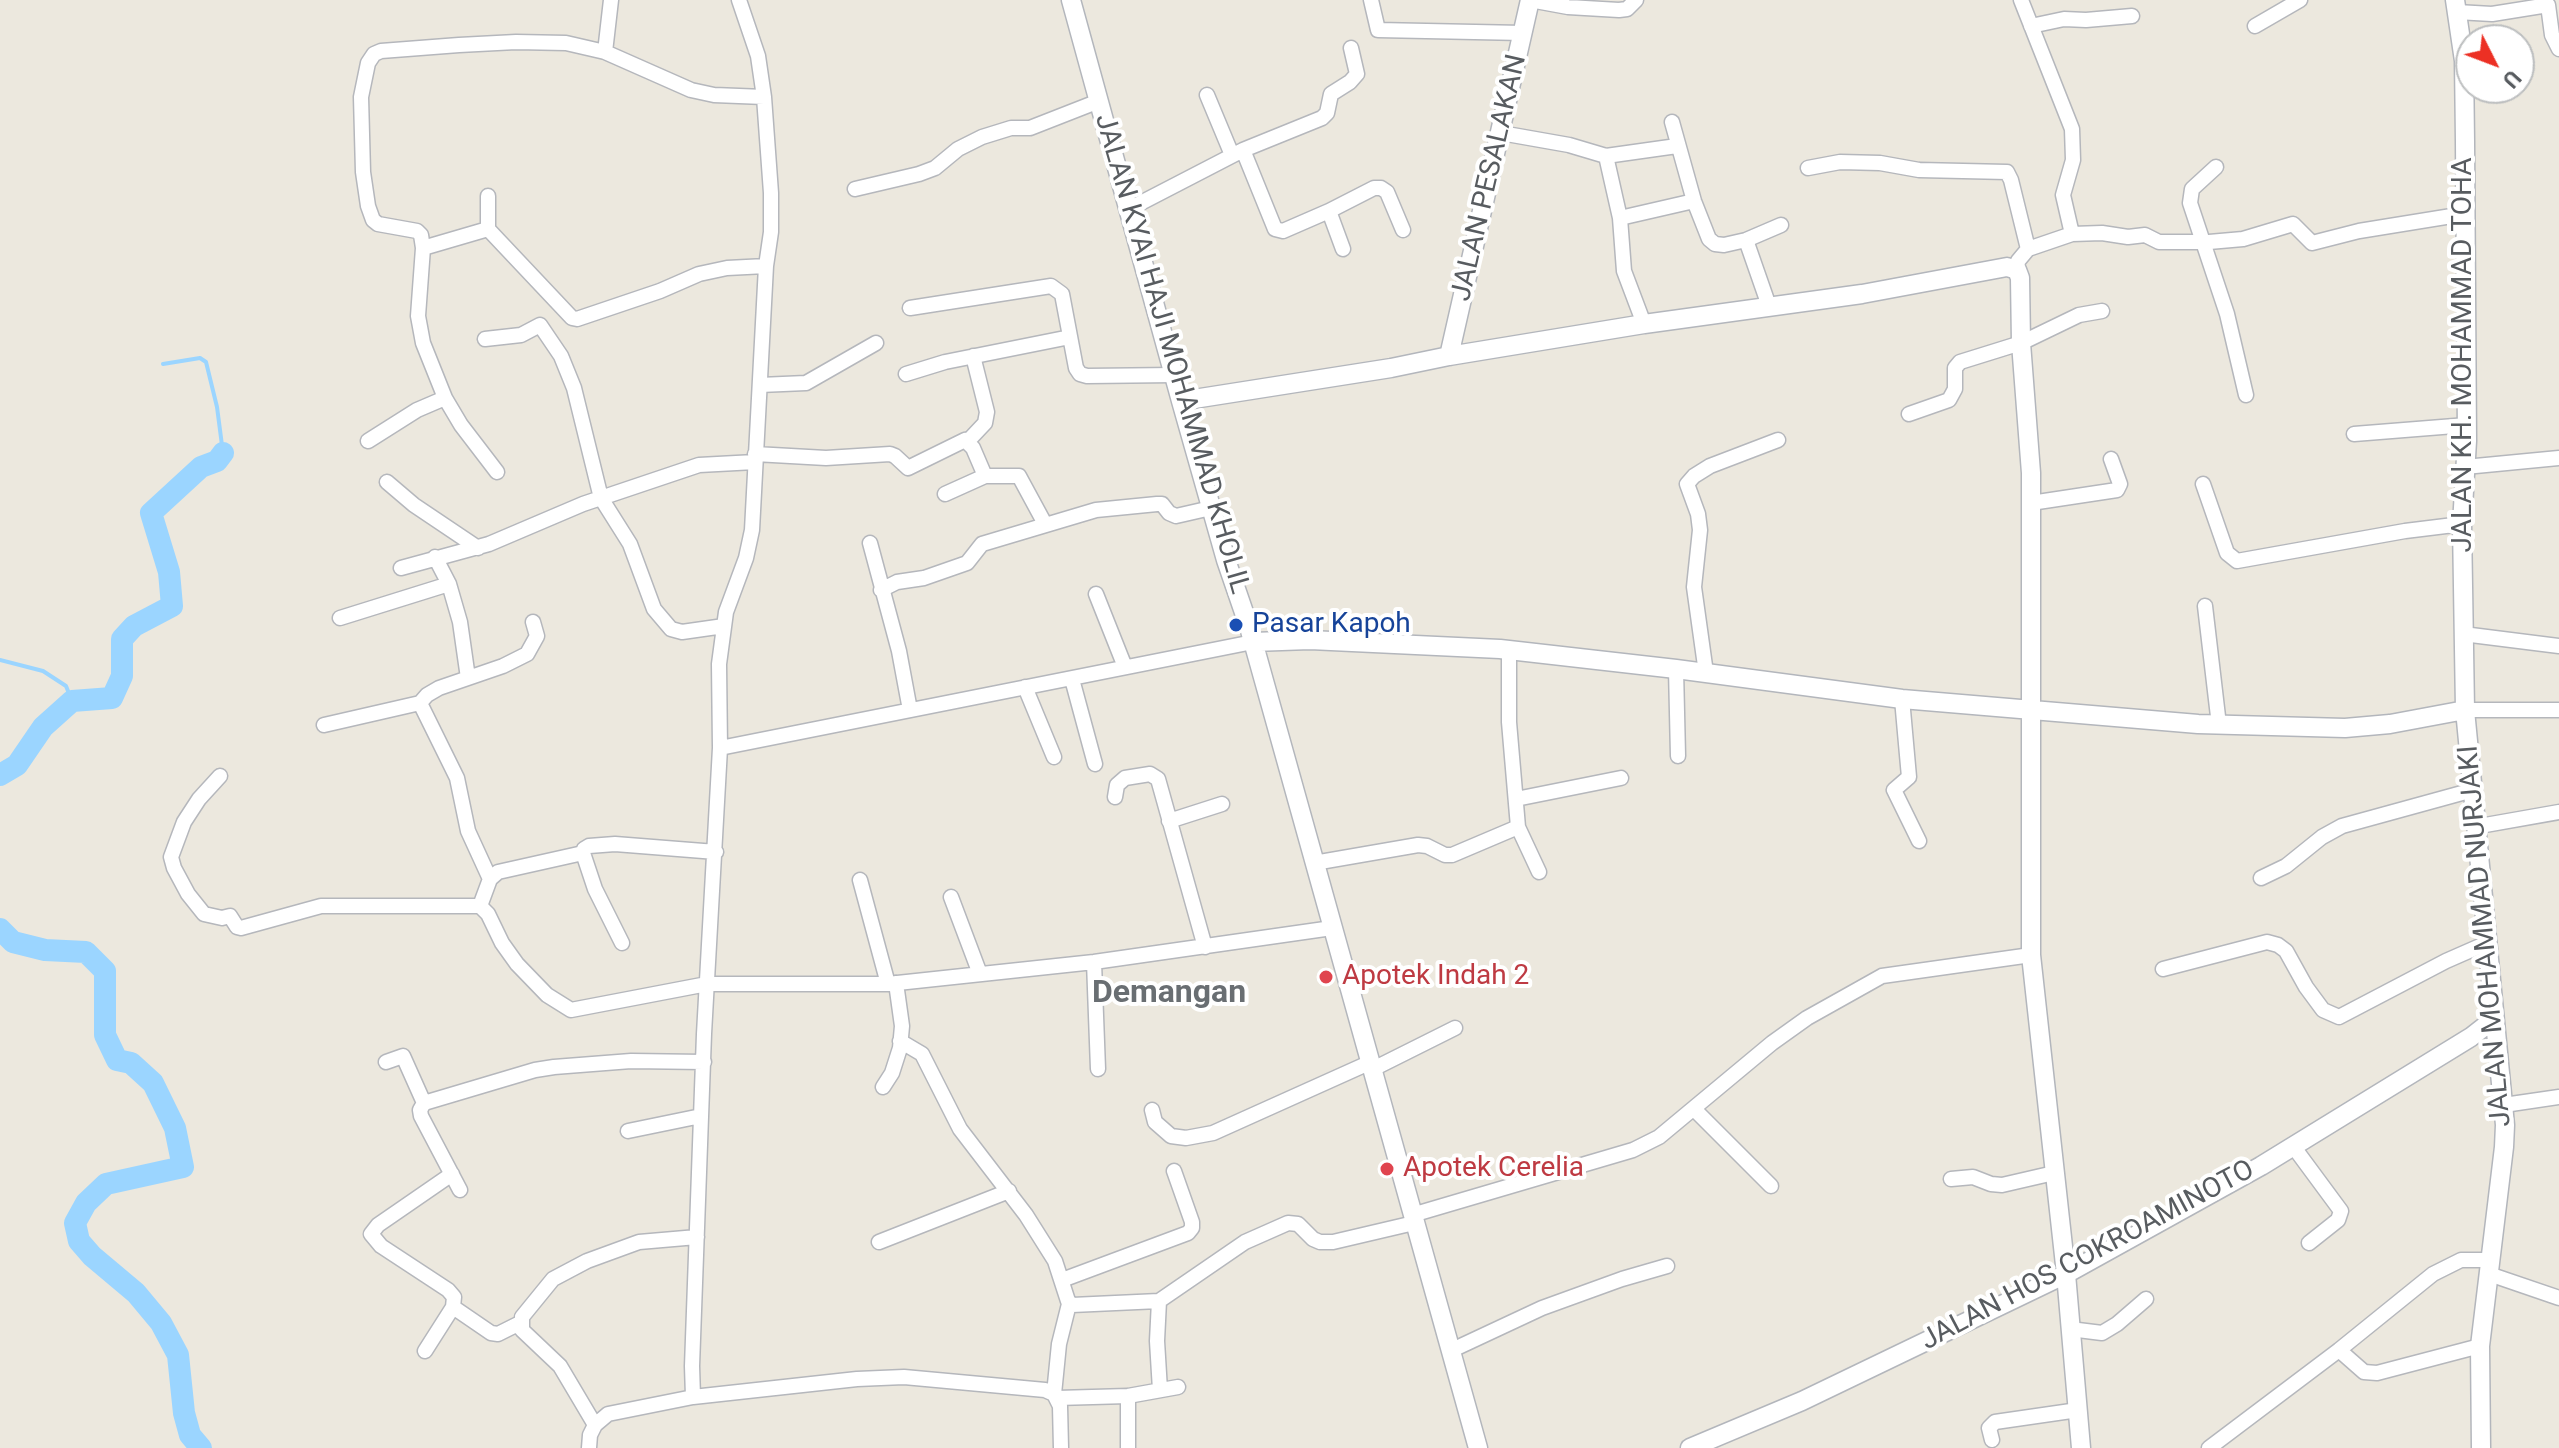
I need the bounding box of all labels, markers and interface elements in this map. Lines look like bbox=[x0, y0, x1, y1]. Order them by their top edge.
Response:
north arrow bbox=[2455, 24, 2535, 104]
street label: JALAN PESALAKAN bbox=[1445, 52, 1535, 304]
text: U bbox=[2498, 65, 2526, 93]
street label: JALAN KYAI HAJI MOHAMMAD KHOLIL bbox=[1086, 110, 1256, 598]
street label: JALAN KH. MOHAMMAD TOHA bbox=[2447, 158, 2481, 552]
place label: Pasar Kapoh bbox=[1252, 608, 1411, 642]
marker: Pasar Kapoh bbox=[1227, 616, 1245, 634]
street label: JALAN MOHAMMAD NURJAKI bbox=[2453, 744, 2519, 1128]
place label: Apotek Indah 2 bbox=[1342, 960, 1529, 994]
marker: Apotek Indah 2 bbox=[1317, 968, 1335, 986]
district label: Demangan bbox=[1092, 975, 1246, 1013]
place label: Apotek Cerelia bbox=[1403, 1152, 1584, 1186]
street label: JALAN HOS COKROAMINOTO bbox=[1916, 1154, 2260, 1358]
marker: Apotek Cerelia bbox=[1378, 1160, 1396, 1178]

